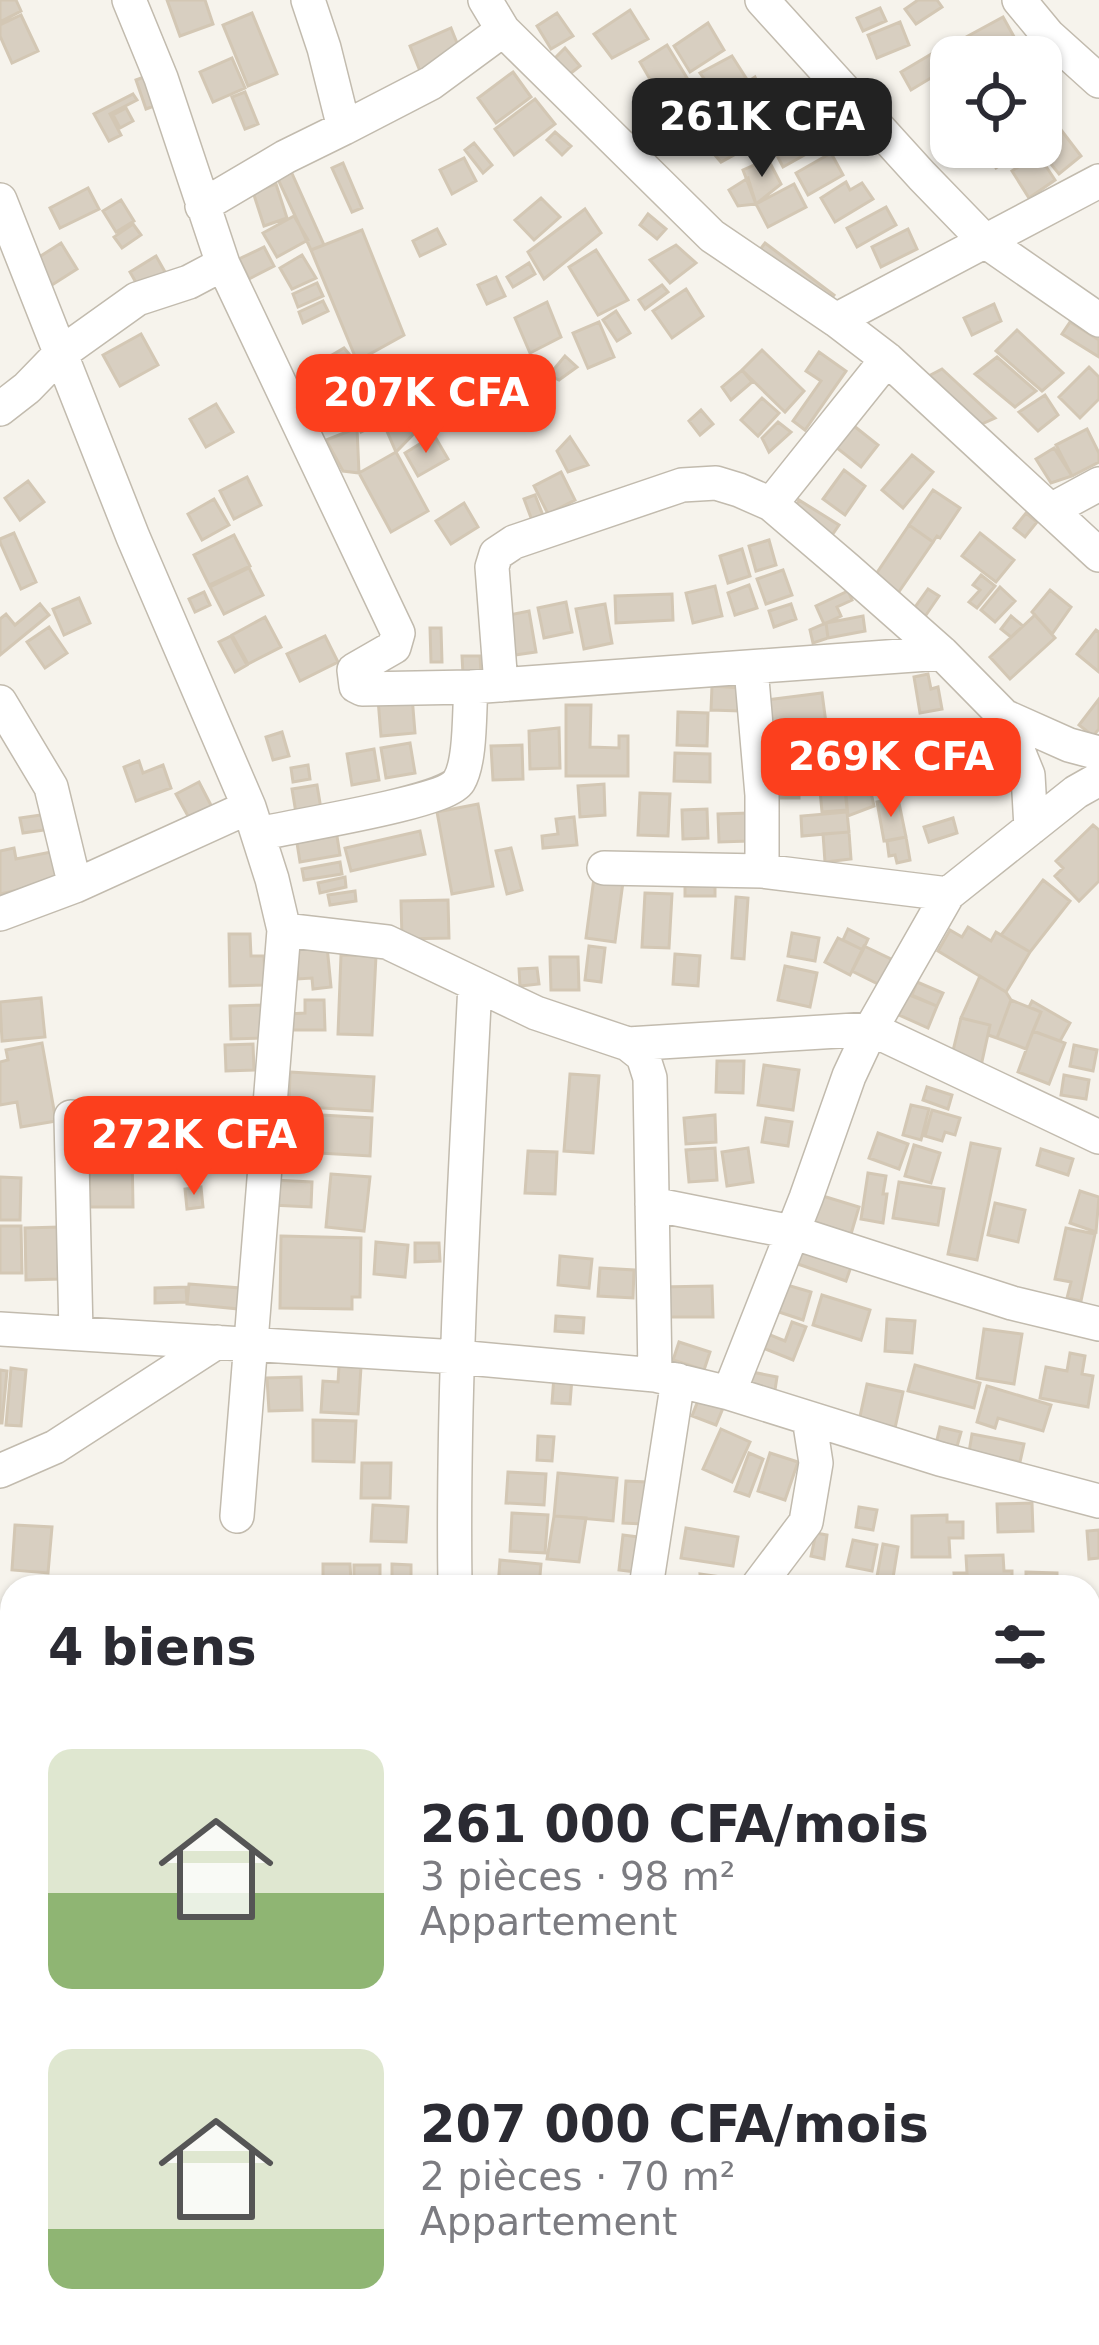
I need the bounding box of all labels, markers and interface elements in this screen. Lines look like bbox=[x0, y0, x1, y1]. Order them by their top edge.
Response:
map controls bbox=[930, 36, 1062, 168]
button: locate bbox=[930, 36, 1062, 168]
pin: 261K CFA bbox=[638, 78, 886, 180]
text: 261K CFA bbox=[659, 94, 865, 139]
pin: 207K CFA bbox=[302, 354, 550, 456]
text: 207K CFA bbox=[323, 370, 529, 415]
pin: 269K CFA bbox=[767, 718, 1015, 820]
text: 269K CFA bbox=[788, 734, 994, 779]
pin: 272K CFA bbox=[70, 1096, 318, 1198]
text: 272K CFA bbox=[91, 1112, 297, 1157]
icon: filters bbox=[987, 1614, 1053, 1680]
text: 4 biens bbox=[48, 1618, 256, 1677]
text: 261 000 CFA/mois bbox=[420, 1795, 929, 1854]
icon: home bbox=[144, 1797, 288, 1941]
text: 3 pièces · 98 m² bbox=[420, 1854, 735, 1899]
text: Appartement bbox=[420, 1899, 677, 1944]
text: 207 000 CFA/mois bbox=[420, 2095, 929, 2154]
icon: home bbox=[144, 2097, 288, 2241]
text: 2 pièces · 70 m² bbox=[420, 2154, 735, 2199]
text: Appartement bbox=[420, 2199, 677, 2244]

